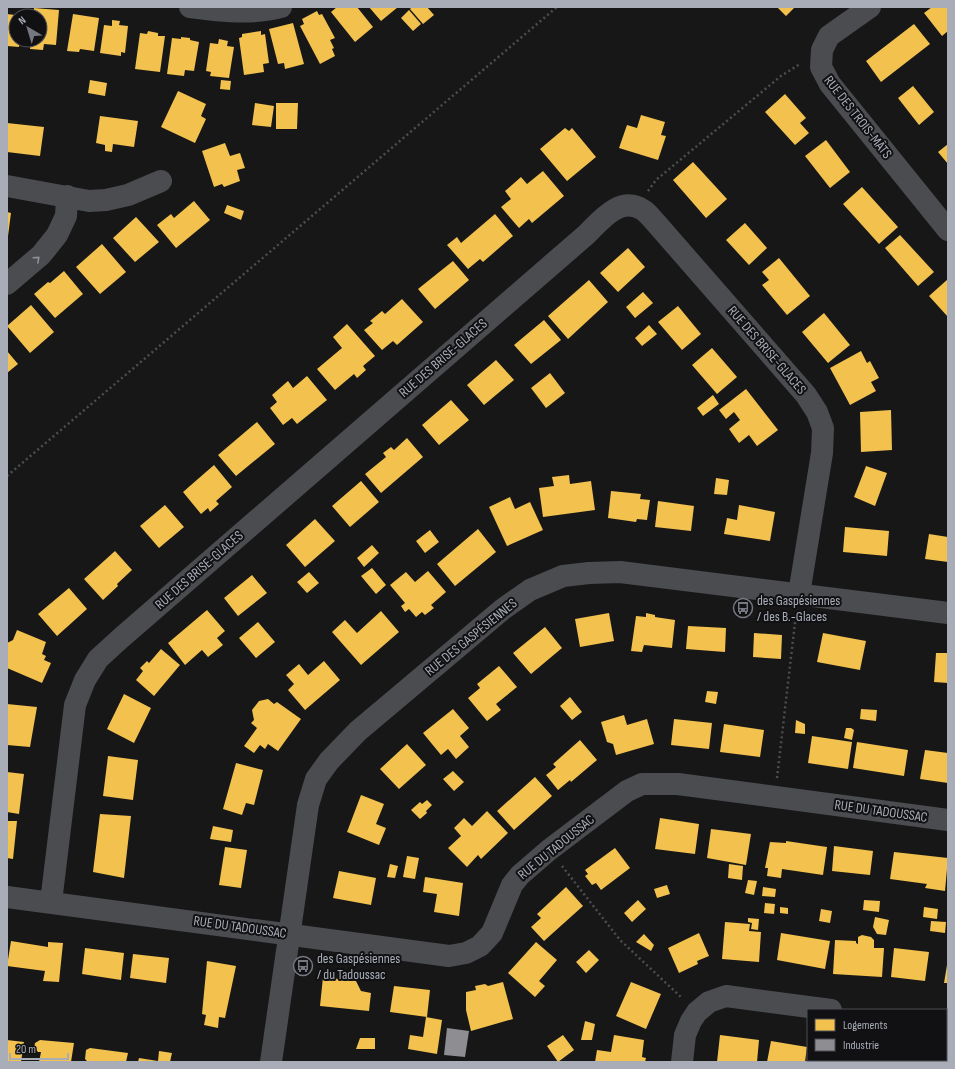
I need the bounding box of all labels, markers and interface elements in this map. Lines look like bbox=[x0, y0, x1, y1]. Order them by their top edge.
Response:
north arrow bbox=[8, 8, 48, 48]
text: N bbox=[16, 14, 29, 27]
street label: RUE DES TROIS-MÂTS bbox=[820, 72, 896, 162]
one-way arrow bbox=[32, 256, 39, 263]
street label: RUE DES BRISE-GLACES bbox=[724, 302, 810, 398]
street label: RUE DES BRISE-GLACES bbox=[395, 315, 491, 401]
street label: RUE DES BRISE-GLACES bbox=[151, 527, 247, 613]
place label: des Gaspésiennes / des B.-Glaces bbox=[757, 592, 840, 625]
street label: RUE DES GASPÉSIENNES bbox=[422, 595, 520, 679]
bus stop icon: des Gaspésiennes / des B.-Glaces bbox=[732, 597, 754, 619]
street label: RUE DU TADOUSSAC bbox=[833, 796, 929, 826]
street label: RUE DU TADOUSSAC bbox=[514, 811, 598, 883]
street label: RUE DU TADOUSSAC bbox=[192, 912, 288, 942]
place label: des Gaspésiennes / du Tadoussac bbox=[317, 950, 400, 983]
bus stop icon: des Gaspésiennes / du Tadoussac bbox=[292, 955, 314, 977]
legend bbox=[807, 1009, 947, 1061]
text: Logements bbox=[843, 1018, 887, 1033]
scale bar bbox=[10, 1035, 68, 1061]
text: Industrie bbox=[843, 1038, 879, 1053]
text: 20 m bbox=[16, 1042, 36, 1057]

